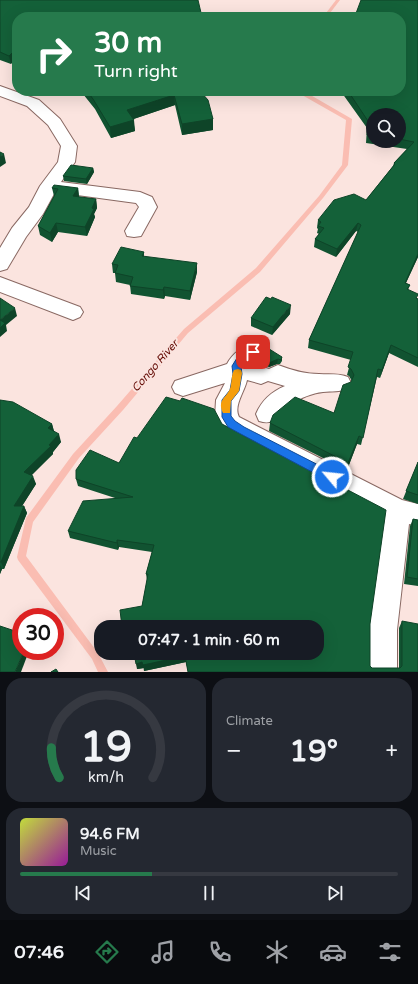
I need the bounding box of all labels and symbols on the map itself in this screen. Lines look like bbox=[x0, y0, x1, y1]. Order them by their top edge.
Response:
pin bbox=[236, 335, 270, 369]
water label: Congo River bbox=[129, 336, 182, 394]
position arrow bbox=[311, 456, 353, 498]
speed limit sign: 30 bbox=[12, 608, 64, 660]

